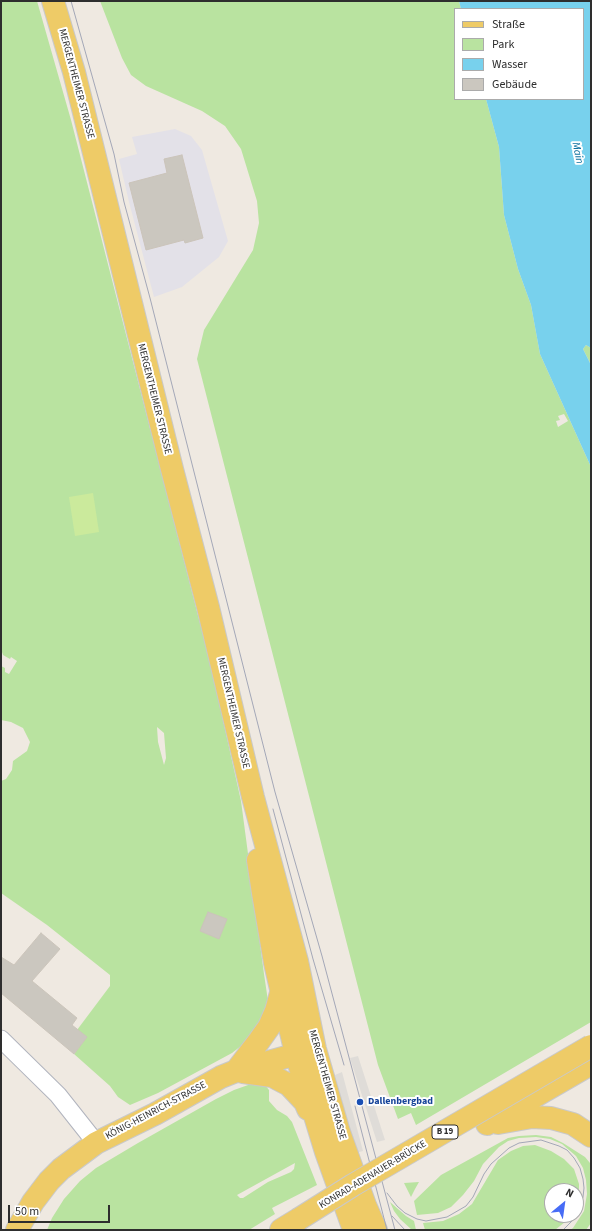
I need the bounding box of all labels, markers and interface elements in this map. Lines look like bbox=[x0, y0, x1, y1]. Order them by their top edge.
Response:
legend bbox=[454, 8, 584, 100]
text: Straße bbox=[492, 16, 525, 33]
street label: MERGENTHEIMER STRASSE bbox=[56, 28, 96, 140]
text: Park bbox=[492, 36, 514, 53]
text: Wasser bbox=[492, 56, 527, 73]
text: Gebäude bbox=[492, 76, 537, 93]
water label: Main bbox=[568, 141, 586, 165]
street label: MERGENTHEIMER STRASSE bbox=[134, 342, 174, 456]
street label: MERGENTHEIMER STRASSE bbox=[214, 656, 252, 770]
street label: MERGENTHEIMER STRASSE bbox=[306, 1029, 348, 1141]
street label: KÖNIG-HEINRICH-STRASSE bbox=[104, 1079, 208, 1143]
place label: Dallenbergbad bbox=[368, 1096, 433, 1108]
marker: Dallenbergbad bbox=[355, 1097, 365, 1107]
road number: B 19 bbox=[432, 1125, 458, 1139]
street label: KONRAD-ADENAUER-BRÜCKE bbox=[317, 1138, 429, 1212]
north arrow bbox=[544, 1183, 584, 1223]
text: N bbox=[563, 1185, 576, 1201]
scale bar bbox=[10, 1197, 112, 1223]
text: 50 m bbox=[15, 1203, 39, 1220]

